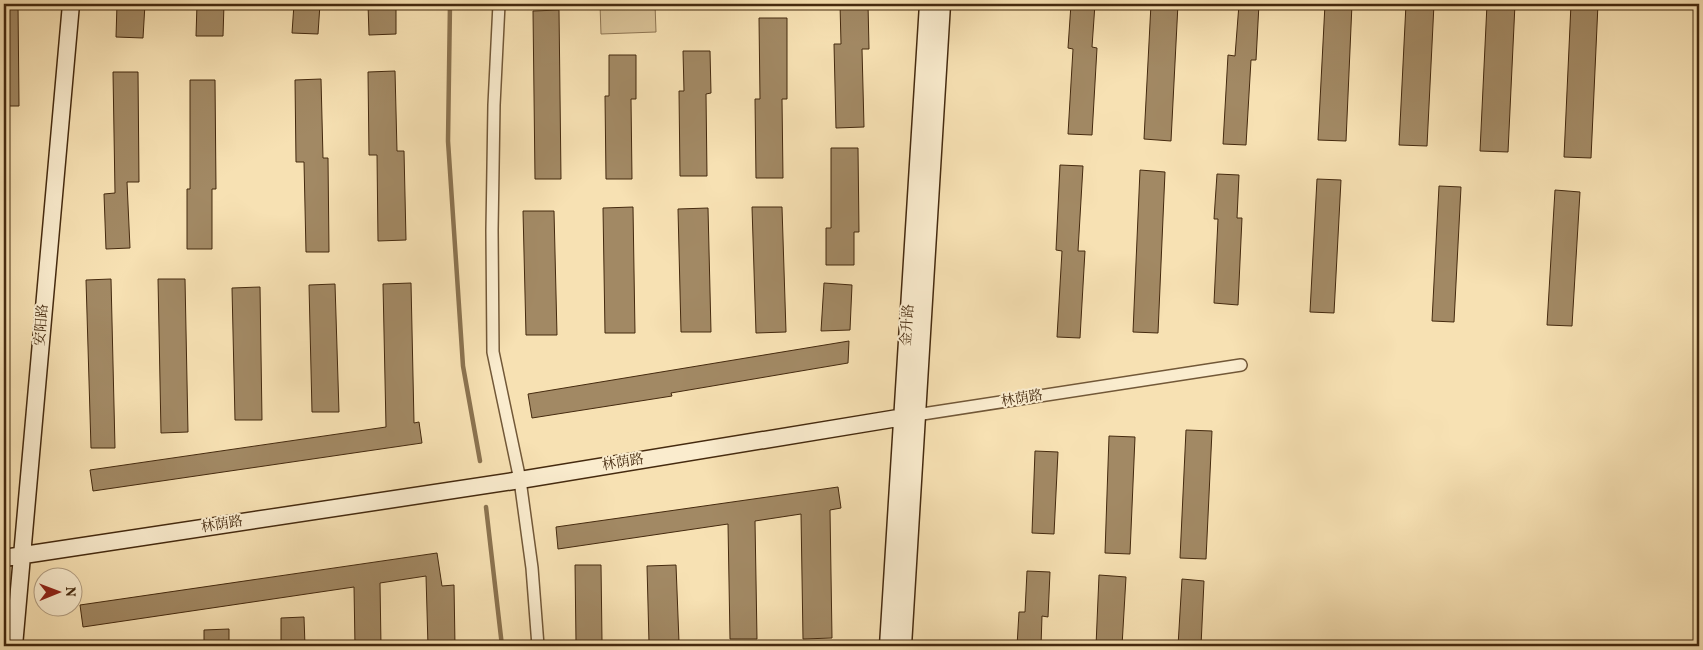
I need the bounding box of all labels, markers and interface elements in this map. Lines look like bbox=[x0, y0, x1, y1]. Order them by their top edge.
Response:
street label: 安阳路 bbox=[31, 303, 53, 347]
street label: 金升路 bbox=[897, 303, 919, 347]
street label: 林荫路 bbox=[1000, 386, 1044, 412]
street label: 林荫路 bbox=[601, 450, 645, 476]
street label: 林荫路 bbox=[200, 512, 244, 538]
north arrow bbox=[32, 568, 82, 618]
text: N bbox=[60, 587, 79, 597]

